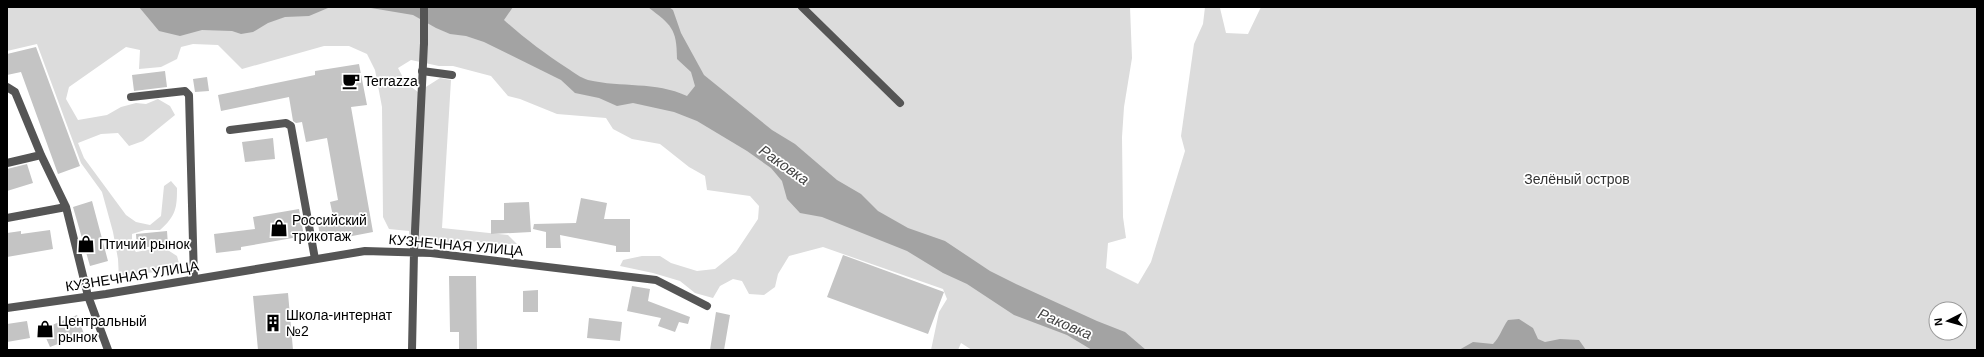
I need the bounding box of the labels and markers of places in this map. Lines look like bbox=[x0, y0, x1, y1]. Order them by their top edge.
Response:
cafe icon: Terrazza bbox=[341, 71, 361, 91]
place label: Terrazza bbox=[364, 73, 418, 89]
place label: Российский трикотаж bbox=[292, 212, 367, 244]
shop icon: Российский трикотаж bbox=[269, 218, 289, 238]
shop icon: Птичий рынок bbox=[76, 234, 96, 254]
place label: Птичий рынок bbox=[99, 236, 190, 252]
place label: Школа-интернат №2 bbox=[286, 307, 393, 339]
place label: Центральный рынок bbox=[58, 313, 147, 345]
building icon: Школа-интернат №2 bbox=[263, 313, 283, 333]
shop icon: Центральный рынок bbox=[35, 319, 55, 339]

